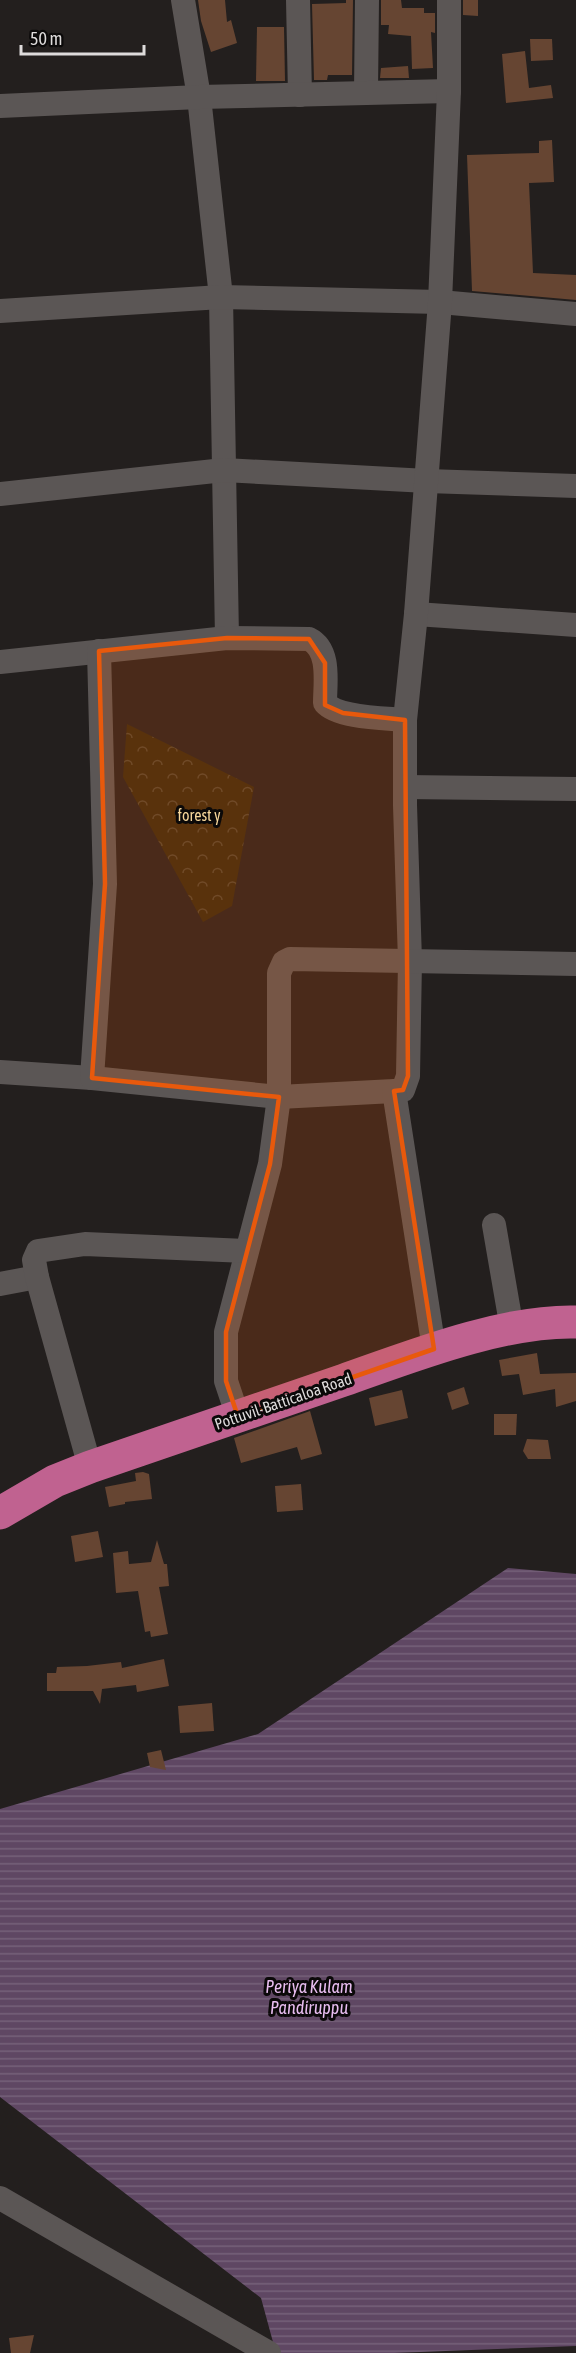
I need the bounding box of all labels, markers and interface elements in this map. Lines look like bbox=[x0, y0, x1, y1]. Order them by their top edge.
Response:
scale bar bbox=[21, 18, 144, 56]
text: 50 m bbox=[30, 28, 62, 49]
park label: forest y bbox=[178, 806, 221, 825]
street label: Pottuvil-Batticaloa Road bbox=[212, 1369, 354, 1433]
water label: Periya Kulam Pandiruppu bbox=[265, 1976, 353, 2018]

